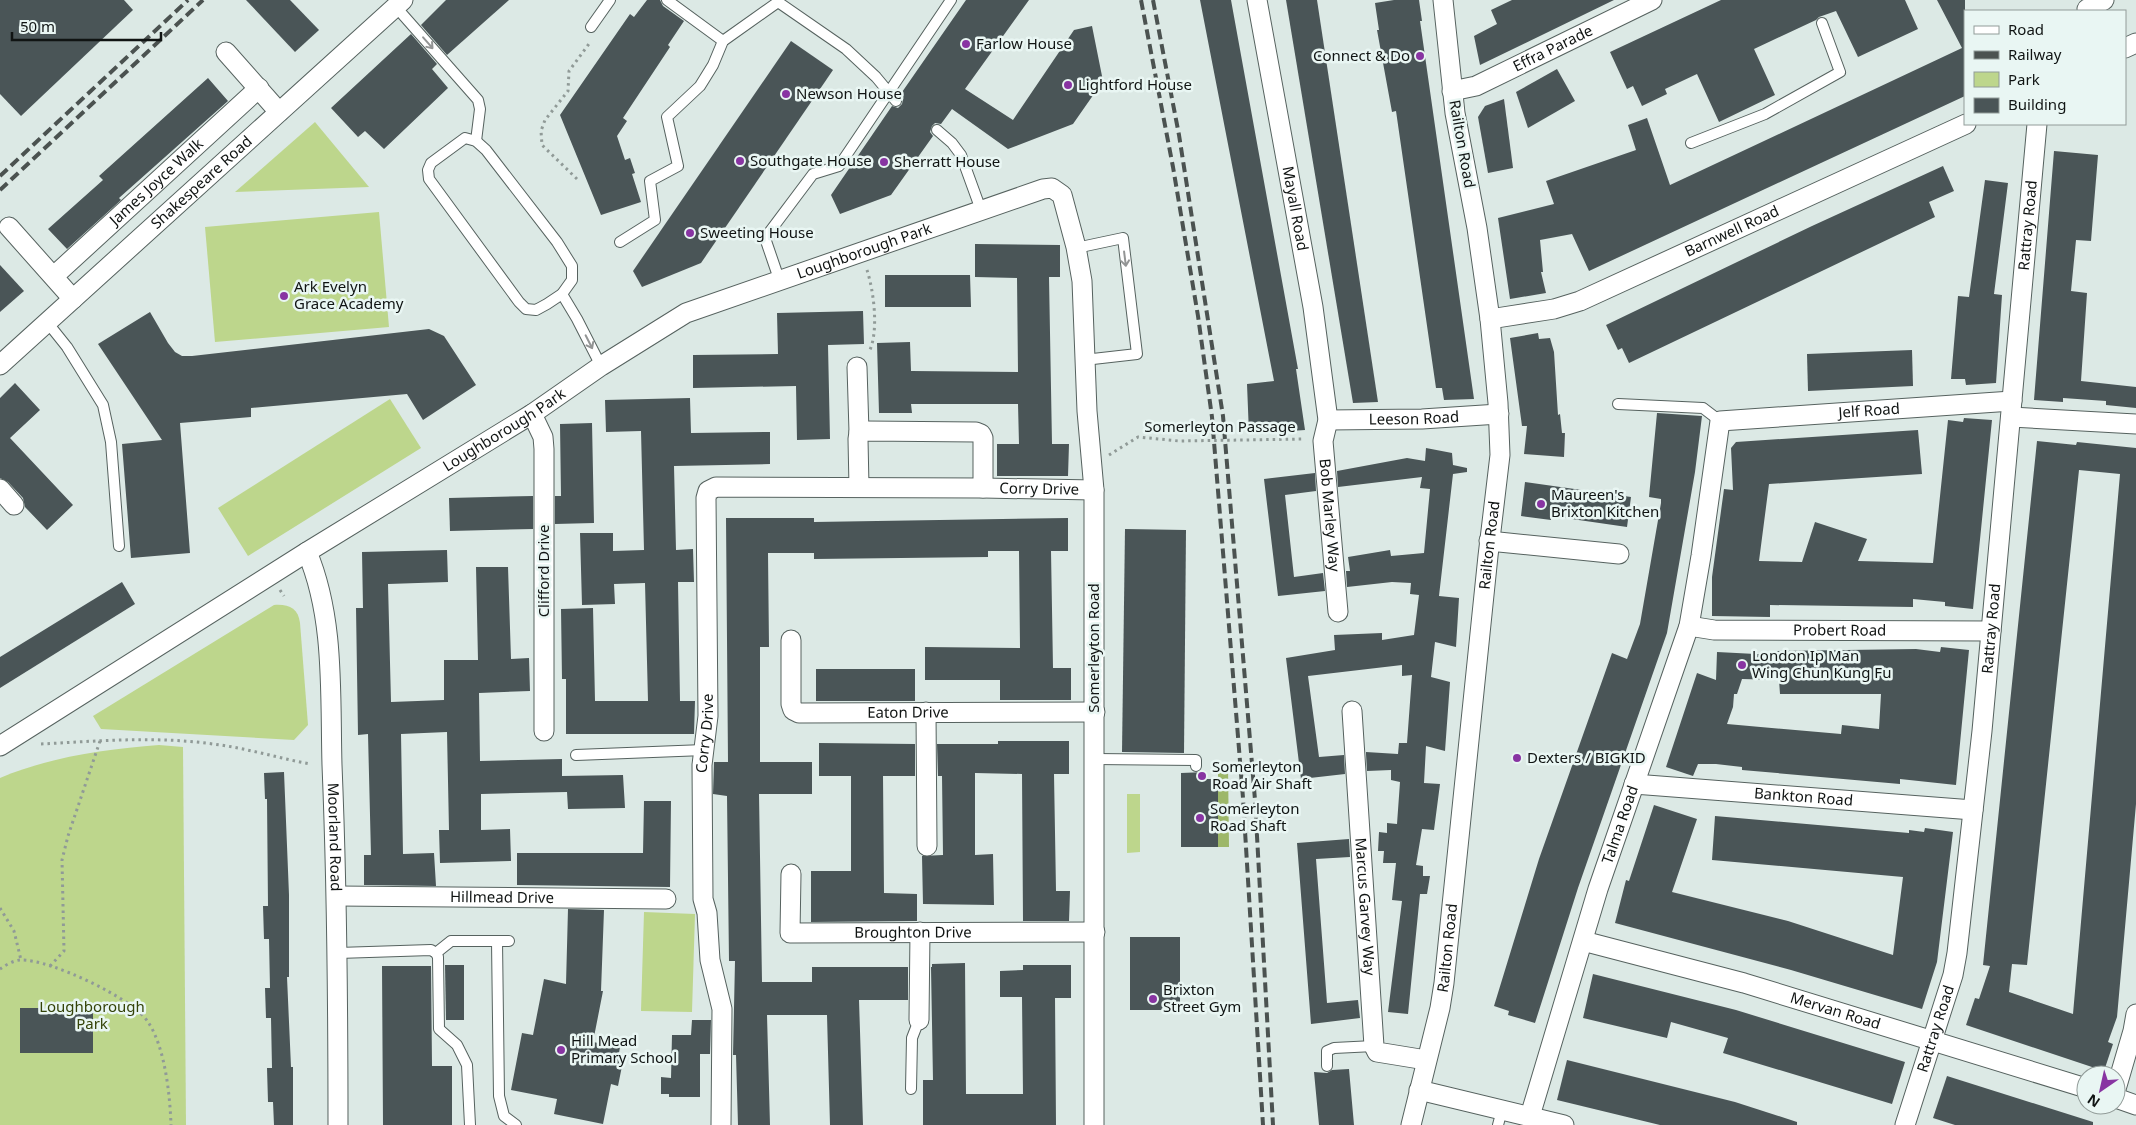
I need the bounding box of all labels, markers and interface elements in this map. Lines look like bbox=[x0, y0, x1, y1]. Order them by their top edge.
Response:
scale bar bbox=[12, 10, 161, 42]
legend bbox=[1964, 10, 2126, 125]
text: 50 m bbox=[20, 16, 55, 36]
text: Road bbox=[2008, 19, 2044, 39]
street label: Effra Parade bbox=[1509, 20, 1596, 76]
place label: Farlow House bbox=[976, 33, 1072, 53]
one-way arrow bbox=[422, 37, 434, 50]
marker: Farlow House bbox=[960, 38, 972, 50]
text: Railway bbox=[2008, 44, 2062, 64]
place label: Connect & Do bbox=[1313, 45, 1410, 65]
marker: Connect & Do bbox=[1414, 50, 1426, 62]
text: Park bbox=[2008, 69, 2040, 89]
place label: Lightford House bbox=[1078, 74, 1192, 94]
marker: Lightford House bbox=[1062, 79, 1074, 91]
place label: Newson House bbox=[796, 83, 902, 103]
marker: Newson House bbox=[780, 88, 792, 100]
text: Building bbox=[2008, 94, 2066, 114]
street label: Railton Road bbox=[1445, 98, 1481, 189]
street label: Shakespeare Road bbox=[146, 131, 256, 233]
street label: James Joyce Walk bbox=[103, 133, 207, 231]
place label: Southgate House bbox=[750, 150, 872, 170]
place label: Sherratt House bbox=[894, 151, 1000, 171]
marker: Southgate House bbox=[734, 155, 746, 167]
marker: Sherratt House bbox=[878, 156, 890, 168]
street label: Mayall Road bbox=[1278, 164, 1314, 252]
street label: Rattray Road bbox=[2013, 179, 2041, 271]
street label: Barnwell Road bbox=[1681, 200, 1782, 261]
street label: Loughborough Park bbox=[794, 217, 934, 283]
place label: Sweeting House bbox=[700, 222, 814, 242]
marker: Sweeting House bbox=[684, 227, 696, 239]
one-way arrow bbox=[1120, 251, 1130, 267]
place label: Ark Evelyn Grace Academy bbox=[294, 276, 404, 313]
marker: Ark Evelyn Grace Academy bbox=[278, 290, 290, 302]
one-way arrow bbox=[584, 335, 594, 350]
street label: Loughborough Park bbox=[439, 383, 569, 475]
street label: Jelf Road bbox=[1836, 398, 1900, 422]
street label: Leeson Road bbox=[1369, 406, 1460, 429]
street label: Somerleyton Passage bbox=[1144, 416, 1296, 436]
street label: Bob Marley Way bbox=[1316, 458, 1345, 573]
street label: Corry Drive bbox=[999, 477, 1079, 499]
place label: Maureen's Brixton Kitchen bbox=[1551, 484, 1659, 521]
marker: Maureen's Brixton Kitchen bbox=[1535, 498, 1547, 510]
street label: Railton Road bbox=[1474, 500, 1503, 591]
street label: Clifford Drive bbox=[533, 525, 553, 617]
street label: Somerleyton Road bbox=[1083, 583, 1103, 713]
street label: Rattray Road bbox=[1976, 583, 2004, 675]
street label: Probert Road bbox=[1793, 619, 1886, 640]
place label: London Ip Man Wing Chun Kung Fu bbox=[1752, 645, 1891, 682]
marker: London Ip Man Wing Chun Kung Fu bbox=[1736, 659, 1748, 671]
street label: Corry Drive bbox=[691, 694, 717, 773]
street label: Eaton Drive bbox=[867, 701, 949, 722]
place label: Dexters / BIGKID bbox=[1527, 747, 1646, 767]
marker: Dexters / BIGKID bbox=[1511, 752, 1523, 764]
place label: Somerleyton Road Air Shaft bbox=[1212, 756, 1313, 793]
marker: Somerleyton Road Air Shaft bbox=[1196, 770, 1208, 782]
street label: Moorland Road bbox=[324, 782, 347, 892]
street label: Talma Road bbox=[1596, 782, 1642, 866]
street label: Bankton Road bbox=[1753, 782, 1854, 810]
place label: Somerleyton Road Shaft bbox=[1210, 798, 1299, 835]
marker: Somerleyton Road Shaft bbox=[1194, 812, 1206, 824]
street label: Marcus Garvey Way bbox=[1351, 837, 1380, 976]
street label: Hillmead Drive bbox=[450, 886, 554, 907]
street label: Railton Road bbox=[1432, 903, 1461, 994]
street label: Broughton Drive bbox=[854, 921, 972, 942]
place label: Brixton Street Gym bbox=[1163, 979, 1241, 1016]
street label: Rattray Road bbox=[1912, 982, 1958, 1075]
street label: Mervan Road bbox=[1788, 987, 1883, 1033]
marker: Brixton Street Gym bbox=[1147, 993, 1159, 1005]
park label: Loughborough Park bbox=[39, 996, 145, 1033]
place label: Hill Mead Primary School bbox=[571, 1030, 677, 1067]
marker: Hill Mead Primary School bbox=[555, 1044, 567, 1056]
north arrow bbox=[2076, 1065, 2126, 1115]
text: N bbox=[2083, 1090, 2103, 1112]

